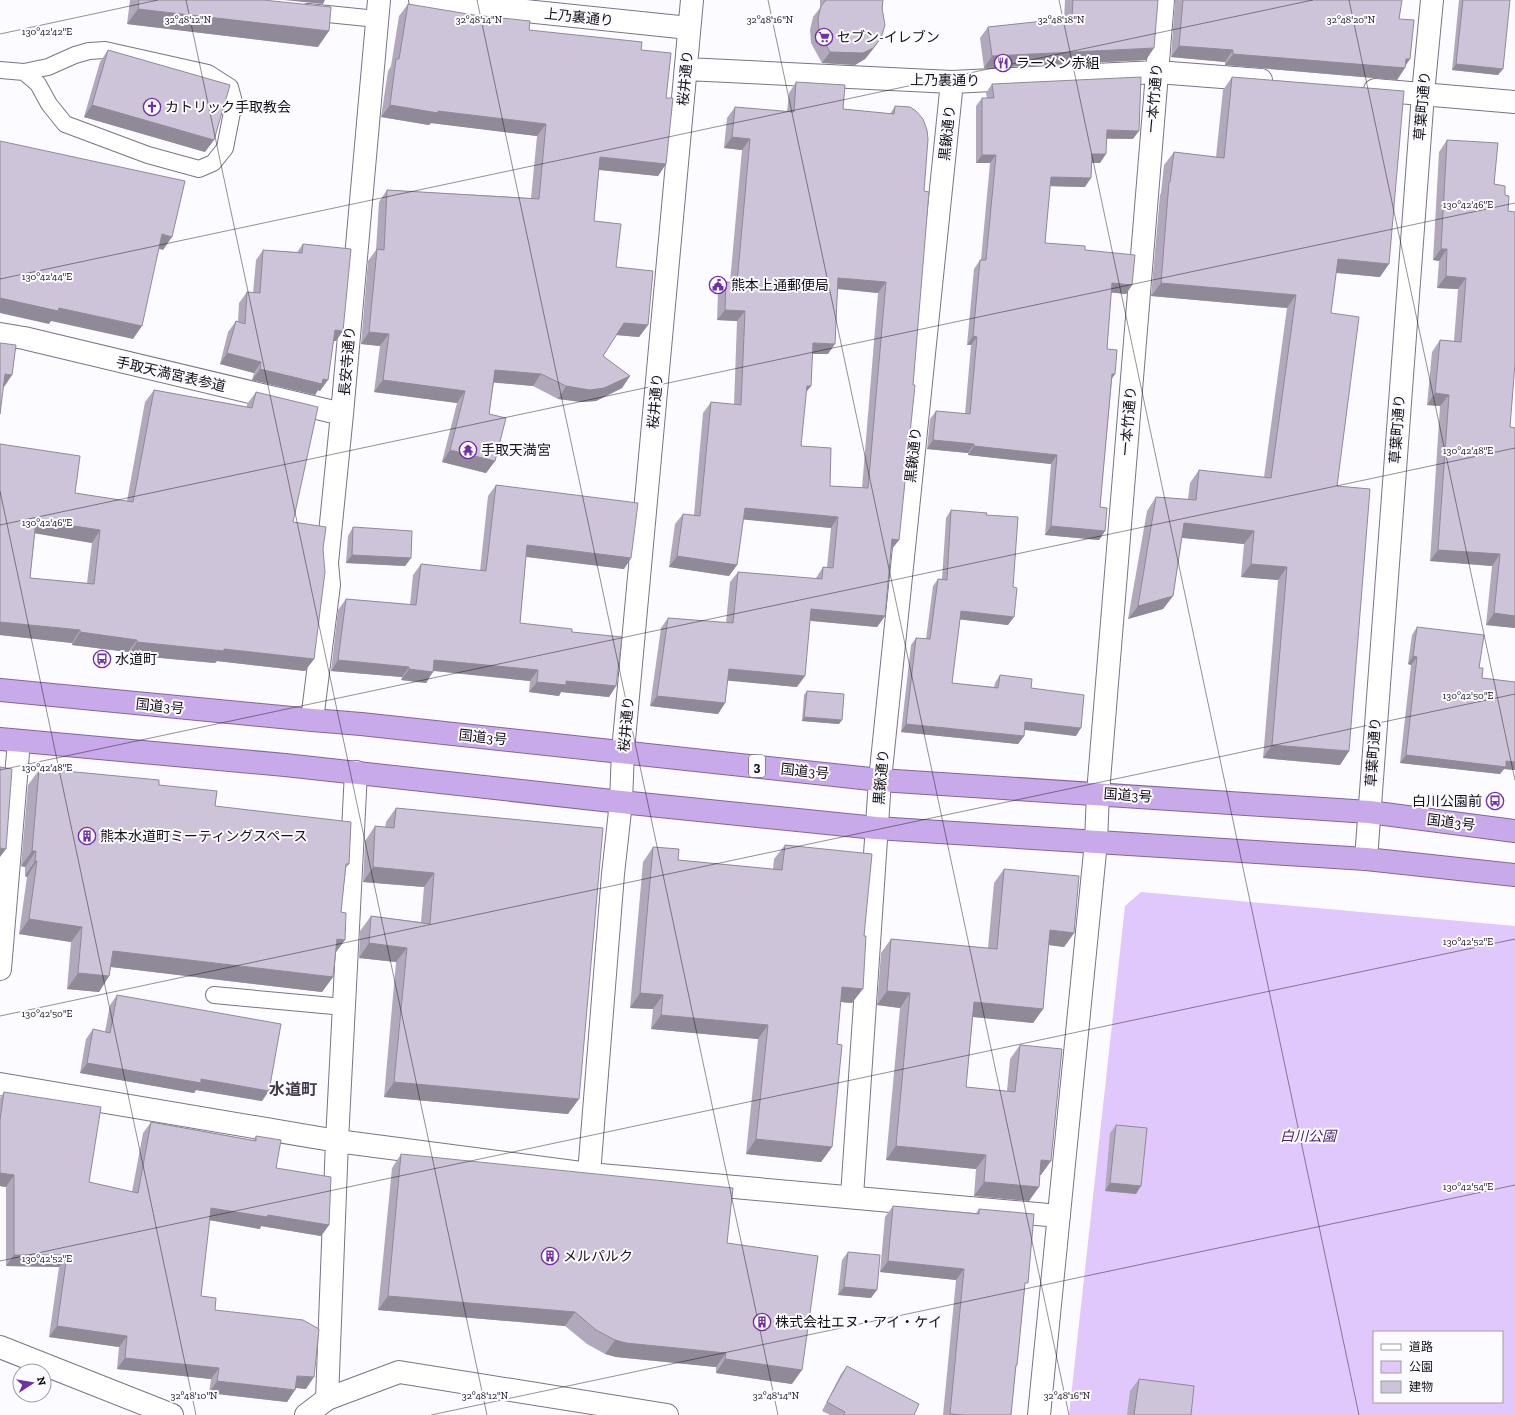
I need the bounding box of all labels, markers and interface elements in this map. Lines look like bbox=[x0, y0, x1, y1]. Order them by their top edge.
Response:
street label: 上乃裏通り bbox=[543, 5, 615, 30]
text: 32°48'12"N bbox=[165, 14, 212, 26]
text: 32°48'14"N bbox=[456, 14, 503, 26]
text: 32°48'16"N bbox=[747, 14, 794, 26]
text: 32°48'18"N bbox=[1038, 14, 1085, 26]
text: 32°48'20"N bbox=[1327, 14, 1376, 26]
text: 130°42'42"E bbox=[22, 26, 72, 38]
supermarket icon: セブン-イレブン bbox=[814, 27, 834, 47]
place label: セブン-イレブン bbox=[837, 29, 940, 46]
street label: 桜井通り bbox=[675, 49, 696, 107]
restaurant icon: ラーメン赤組 bbox=[993, 53, 1013, 73]
place label: ラーメン赤組 bbox=[1016, 55, 1099, 72]
street label: 一本竹通り bbox=[1143, 62, 1166, 134]
street label: 草葉町通り bbox=[1411, 70, 1434, 142]
street label: 上乃裏通り bbox=[910, 71, 980, 90]
church icon: カトリック手取教会 bbox=[142, 97, 162, 117]
place label: カトリック手取教会 bbox=[165, 99, 291, 116]
street label: 黒鍬通り bbox=[936, 104, 959, 162]
text: 130°42'46"E bbox=[1443, 199, 1493, 211]
text: 130°42'44"E bbox=[22, 271, 72, 283]
public building icon: 熊本上通郵便局 bbox=[708, 275, 728, 295]
place label: 熊本上通郵便局 bbox=[731, 277, 829, 294]
street label: 長安寺通り bbox=[336, 325, 359, 397]
street label: 手取天満宮表参道 bbox=[114, 354, 227, 395]
street label: 桜井通り bbox=[645, 372, 666, 430]
street label: 一本竹通り bbox=[1117, 385, 1140, 457]
street label: 草葉町通り bbox=[1387, 394, 1408, 465]
street label: 黒鍬通り bbox=[902, 426, 925, 484]
temple icon: 手取天満宮 bbox=[458, 440, 478, 460]
place label: 手取天満宮 bbox=[481, 442, 551, 459]
text: 130°42'48"E bbox=[1443, 445, 1493, 457]
text: 130°42'46"E bbox=[22, 517, 72, 529]
bus stop icon: 水道町 bbox=[92, 649, 112, 669]
place label: 水道町 bbox=[115, 651, 157, 668]
text: 130°42'50"E bbox=[1443, 690, 1494, 702]
street label: 国道3号 bbox=[135, 695, 185, 718]
street label: 桜井通り bbox=[616, 695, 637, 753]
street label: 草葉町通り bbox=[1363, 717, 1384, 788]
street label: 国道3号 bbox=[458, 726, 508, 749]
street label: 黒鍬通り bbox=[871, 748, 892, 806]
road number: 3 bbox=[749, 755, 765, 777]
street label: 国道3号 bbox=[780, 760, 830, 783]
text: 130°42'48"E bbox=[22, 762, 72, 774]
street label: 国道3号 bbox=[1103, 785, 1153, 806]
bus stop icon: 白川公園前 bbox=[1485, 791, 1505, 811]
place label: 白川公園前 bbox=[1412, 793, 1482, 810]
street label: 国道3号 bbox=[1426, 811, 1476, 834]
building icon: 熊本水道町ミーティングスペース bbox=[77, 826, 97, 846]
place label: 熊本水道町ミーティングスペース bbox=[100, 828, 307, 845]
text: 130°42'52"E bbox=[1443, 936, 1493, 948]
text: 130°42'50"E bbox=[22, 1008, 73, 1020]
district label: 水道町 bbox=[269, 1080, 317, 1099]
park label: 白川公園 bbox=[1280, 1128, 1338, 1145]
text: 130°42'54"E bbox=[1443, 1181, 1493, 1193]
building icon: メルパルク bbox=[540, 1246, 560, 1266]
place label: メルパルク bbox=[563, 1248, 633, 1265]
text: 130°42'52"E bbox=[22, 1253, 72, 1265]
building icon: 株式会社エヌ・アイ・ケイ bbox=[752, 1312, 772, 1332]
place label: 株式会社エヌ・アイ・ケイ bbox=[775, 1314, 942, 1331]
legend bbox=[1373, 1331, 1503, 1403]
text: 道路 bbox=[1409, 1340, 1433, 1354]
text: 公園 bbox=[1409, 1360, 1433, 1374]
north arrow bbox=[12, 1363, 52, 1403]
text: N bbox=[34, 1376, 49, 1387]
text: 建物 bbox=[1409, 1380, 1433, 1394]
text: 32°48'10"N bbox=[171, 1390, 218, 1402]
text: 32°48'12"N bbox=[462, 1390, 509, 1402]
text: 32°48'14"N bbox=[753, 1390, 800, 1402]
text: 32°48'16"N bbox=[1044, 1390, 1091, 1402]

